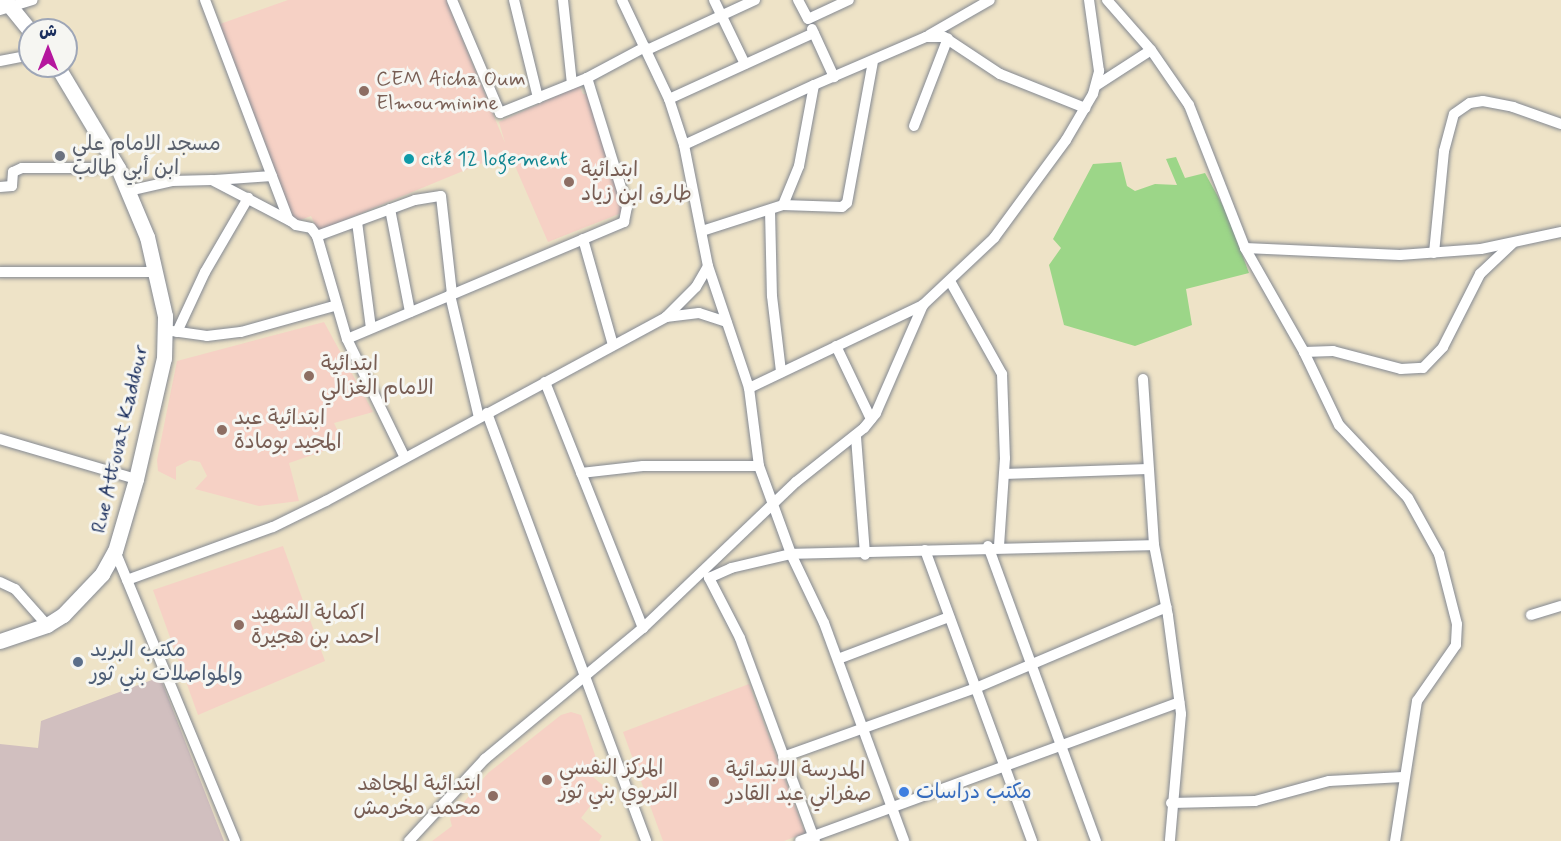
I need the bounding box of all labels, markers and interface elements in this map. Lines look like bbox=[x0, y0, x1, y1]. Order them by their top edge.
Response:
north arrow bbox=[18, 18, 78, 78]
text: ش bbox=[39, 21, 57, 42]
place label: CEM Aicha Oum Elmouminine bbox=[376, 66, 521, 116]
marker: CEM Aicha Oum Elmouminine bbox=[357, 84, 371, 98]
place label: مسجد الامام علي ابن أبي طالب bbox=[72, 131, 221, 181]
place label: cité 12 logement bbox=[421, 146, 568, 172]
marker: مسجد الامام علي ابن أبي طالب bbox=[53, 149, 67, 163]
marker: cité 12 logement bbox=[402, 152, 416, 166]
place label: ابتدائية طارق ابن زياد bbox=[581, 157, 692, 207]
marker: ابتدائية طارق ابن زياد bbox=[562, 175, 576, 189]
street label: Rue Attouat Kaddour bbox=[86, 342, 154, 536]
place label: ابتدائية الامام الغزالي bbox=[321, 351, 434, 401]
marker: ابتدائية الامام الغزالي bbox=[302, 369, 316, 383]
place label: ابتدائية عبد المجيد بومادة bbox=[234, 405, 342, 455]
marker: ابتدائية عبد المجيد بومادة bbox=[215, 423, 229, 437]
place label: اكماية الشهيد احمد بن هجيرة bbox=[251, 600, 379, 650]
marker: اكماية الشهيد احمد بن هجيرة bbox=[232, 618, 246, 632]
place label: مكتب البريد والمواصلات بني ثور bbox=[90, 637, 243, 687]
marker: مكتب البريد والمواصلات بني ثور bbox=[71, 655, 85, 669]
place label: المركز النفسي التربوي بني ثور bbox=[559, 755, 678, 805]
place label: المدرسة الابتدائية صفراني عبد القادر bbox=[726, 757, 871, 807]
place label: ابتدائية المجاهد محمد مخرمش bbox=[353, 771, 481, 821]
marker: المركز النفسي التربوي بني ثور bbox=[540, 773, 554, 787]
marker: المدرسة الابتدائية صفراني عبد القادر bbox=[707, 775, 721, 789]
place label: مكتب دراسات bbox=[916, 779, 1032, 805]
marker: مكتب دراسات bbox=[897, 785, 911, 799]
marker: ابتدائية المجاهد محمد مخرمش bbox=[486, 789, 500, 803]

